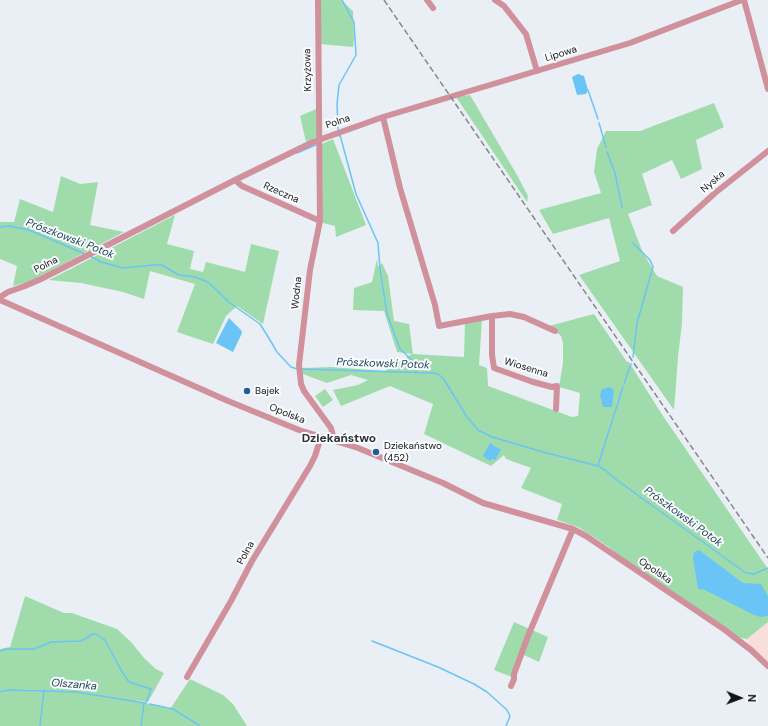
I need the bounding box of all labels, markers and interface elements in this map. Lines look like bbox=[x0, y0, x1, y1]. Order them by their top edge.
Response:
street label: Lipowa bbox=[544, 44, 578, 64]
street label: Krzyżowa bbox=[302, 48, 314, 92]
street label: Polna bbox=[324, 112, 352, 132]
street label: Nyska bbox=[699, 169, 727, 195]
street label: Rzeczna bbox=[261, 180, 301, 206]
water label: Prószkowski Potok bbox=[24, 216, 116, 262]
street label: Polna bbox=[32, 254, 60, 276]
street label: Wodna bbox=[289, 276, 305, 310]
water label: Prószkowski Potok bbox=[336, 356, 430, 372]
street label: Wiosenna bbox=[502, 356, 550, 380]
place label: Bajek bbox=[255, 385, 280, 397]
marker: Bajek bbox=[242, 386, 252, 396]
street label: Opolska bbox=[267, 401, 307, 427]
district label: Dziekaństwo bbox=[302, 432, 376, 446]
place label: Dziekaństwo (452) bbox=[384, 440, 442, 464]
marker: Dziekaństwo (452) bbox=[371, 447, 381, 457]
water label: Prószkowski Potok bbox=[641, 484, 725, 550]
street label: Polna bbox=[235, 539, 257, 567]
street label: Opolska bbox=[636, 556, 674, 586]
water label: Olszanka bbox=[51, 676, 97, 694]
north arrow bbox=[720, 678, 760, 718]
text: N bbox=[745, 694, 759, 702]

